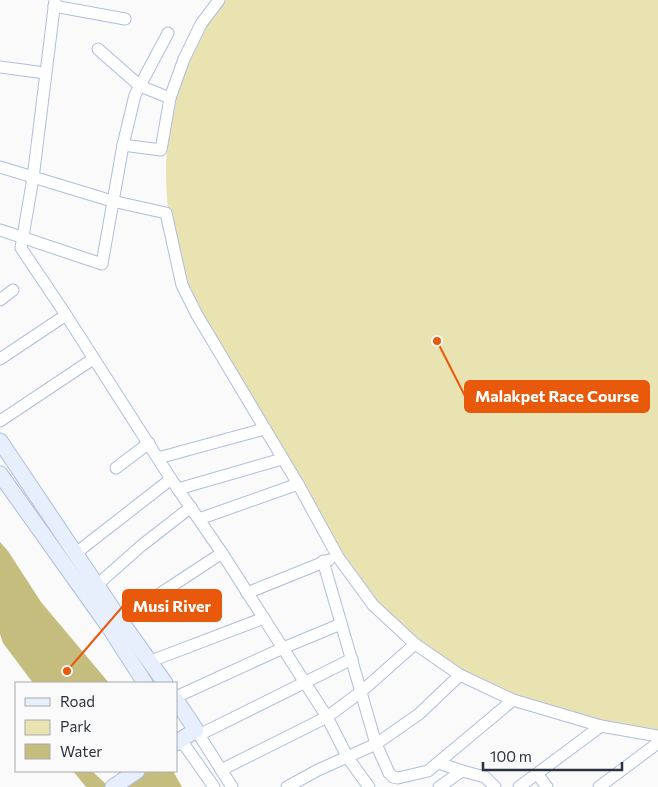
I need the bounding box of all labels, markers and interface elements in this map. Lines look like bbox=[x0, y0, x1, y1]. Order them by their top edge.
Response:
callout: Malakpet Race Course bbox=[465, 381, 649, 412]
text: Malakpet Race Course bbox=[475, 386, 639, 405]
callout: Musi River bbox=[123, 590, 221, 621]
text: Musi River bbox=[133, 596, 212, 615]
legend bbox=[15, 682, 178, 772]
text: Road bbox=[60, 692, 95, 710]
text: Park bbox=[60, 717, 91, 735]
scale bar bbox=[483, 740, 622, 772]
text: Water bbox=[60, 742, 102, 760]
text: 100 m bbox=[490, 747, 532, 765]

